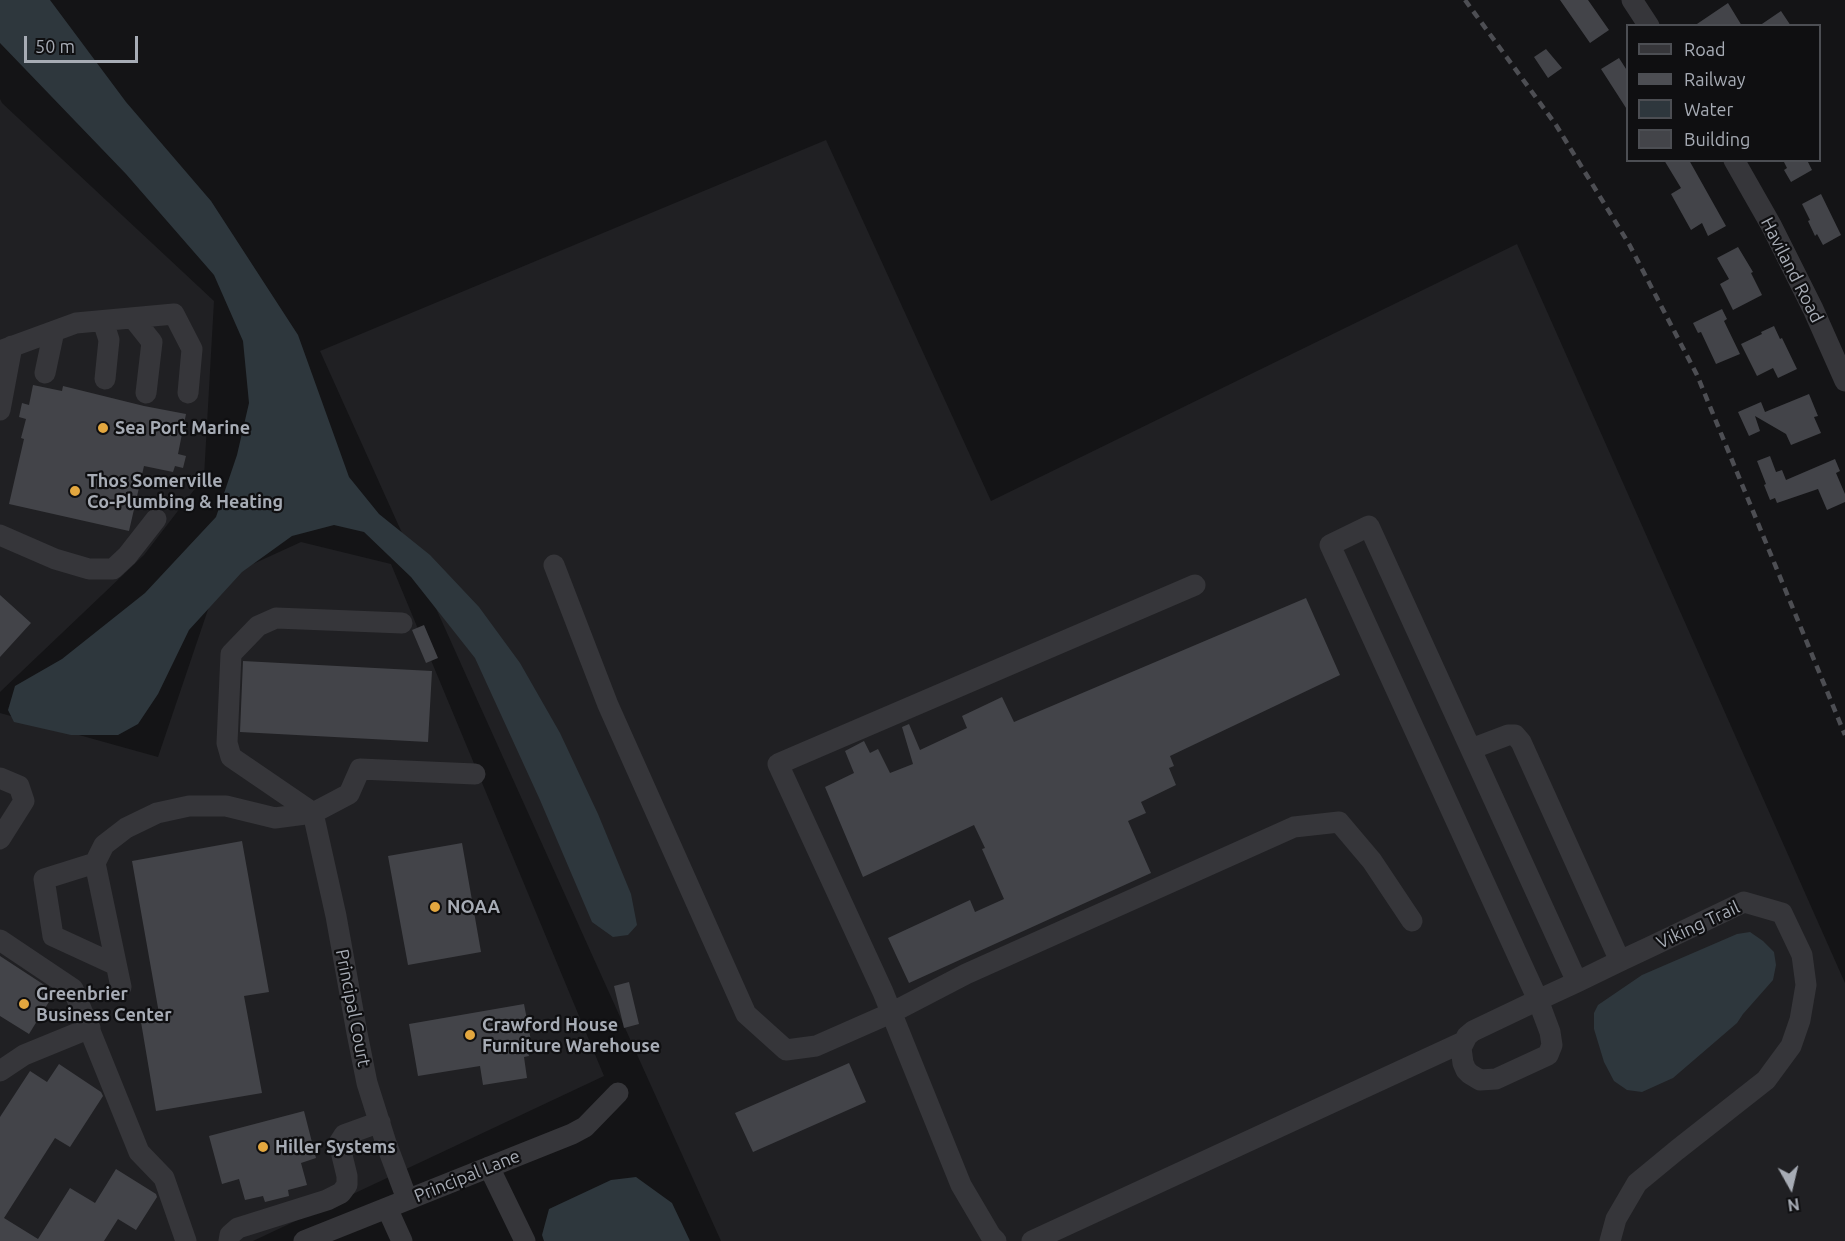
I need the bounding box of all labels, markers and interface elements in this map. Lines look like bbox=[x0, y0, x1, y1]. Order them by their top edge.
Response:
scale bar bbox=[27, 24, 141, 62]
legend bbox=[1626, 24, 1821, 162]
text: 50 m bbox=[35, 36, 75, 56]
text: Road bbox=[1684, 39, 1726, 59]
text: Railway bbox=[1684, 69, 1745, 89]
text: Water bbox=[1684, 99, 1733, 119]
text: Building bbox=[1684, 129, 1750, 149]
street label: Haviland Road bbox=[1756, 214, 1828, 326]
place label: Sea Port Marine bbox=[115, 417, 250, 439]
marker: Sea Port Marine bbox=[96, 421, 110, 435]
place label: Thos Somerville Co-Plumbing & Heating bbox=[87, 470, 283, 512]
marker: Thos Somerville Co-Plumbing & Heating bbox=[68, 484, 82, 498]
place label: NOAA bbox=[447, 896, 500, 918]
street label: Viking Trail bbox=[1653, 896, 1743, 954]
marker: NOAA bbox=[428, 900, 442, 914]
street label: Principal Court bbox=[331, 947, 375, 1069]
place label: Greenbrier Business Center bbox=[36, 983, 172, 1026]
marker: Greenbrier Business Center bbox=[17, 997, 31, 1011]
place label: Crawford House Furniture Warehouse bbox=[482, 1014, 660, 1056]
marker: Crawford House Furniture Warehouse bbox=[463, 1028, 477, 1042]
place label: Hiller Systems bbox=[275, 1136, 396, 1158]
marker: Hiller Systems bbox=[256, 1140, 270, 1154]
street label: Principal Lane bbox=[411, 1145, 523, 1207]
north arrow bbox=[1761, 1157, 1821, 1217]
text: N bbox=[1786, 1195, 1801, 1215]

